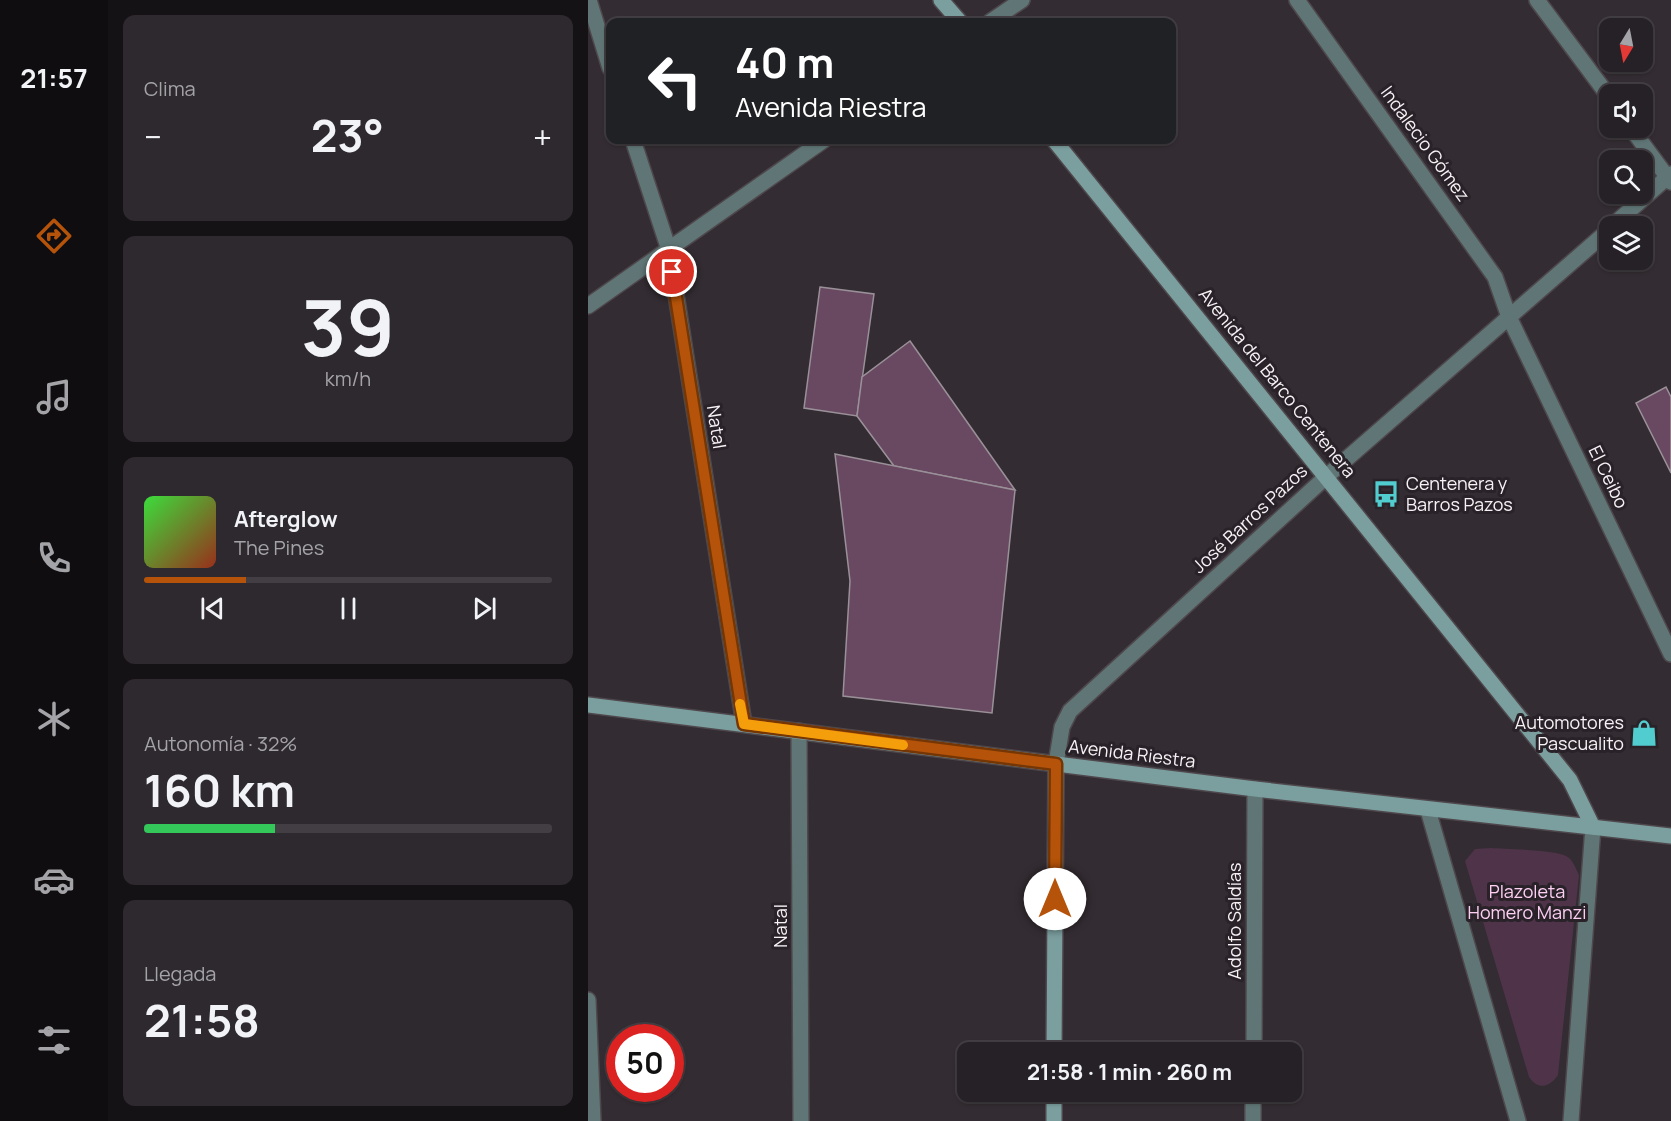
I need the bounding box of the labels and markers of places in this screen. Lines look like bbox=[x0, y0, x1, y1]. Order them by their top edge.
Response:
pin bbox=[646, 246, 697, 297]
place label: Centenera y Barros Pazos bbox=[1406, 471, 1513, 516]
bus stop icon: Centenera y Barros Pazos bbox=[1371, 479, 1401, 509]
place label: Automotores Pascualito bbox=[1515, 710, 1624, 755]
shop icon: Automotores Pascualito bbox=[1629, 718, 1659, 748]

